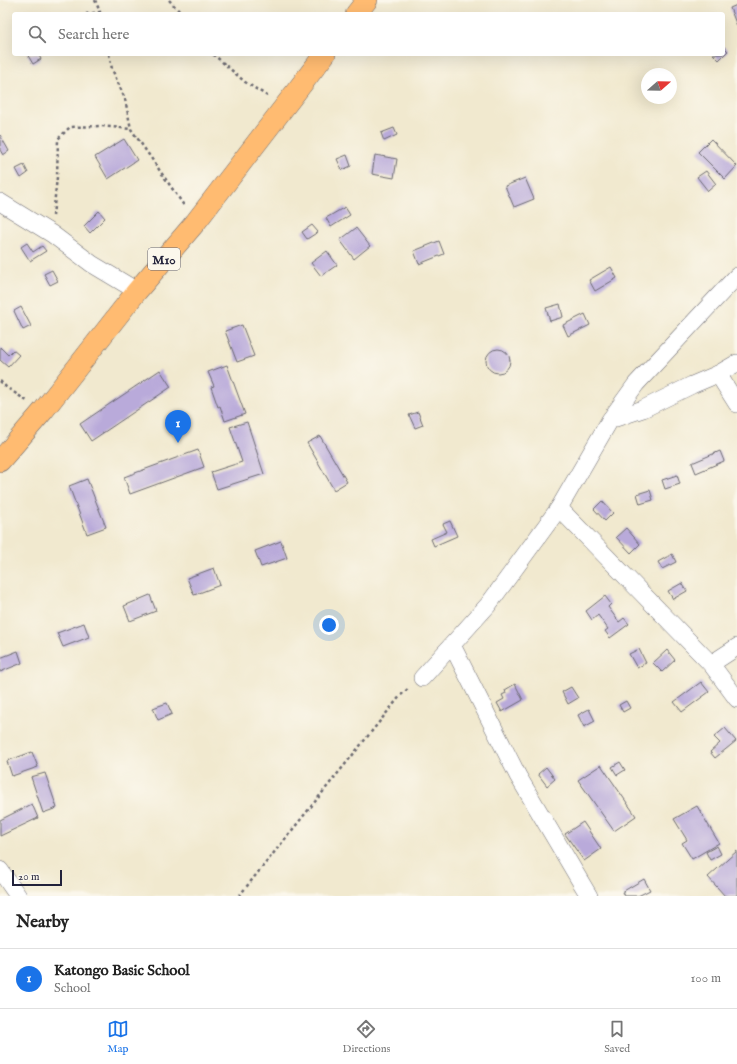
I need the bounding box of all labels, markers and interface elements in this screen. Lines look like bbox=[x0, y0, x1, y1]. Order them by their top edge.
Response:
search box bbox=[12, 12, 725, 56]
icon: search bbox=[26, 23, 48, 45]
text: Search here bbox=[58, 25, 129, 44]
north arrow bbox=[641, 68, 677, 104]
road number: M10 bbox=[148, 248, 180, 270]
pin: 1 bbox=[165, 410, 191, 443]
your location bbox=[319, 615, 339, 635]
scale bar bbox=[12, 868, 62, 887]
text: 20 m bbox=[18, 870, 39, 884]
text: Nearby bbox=[16, 912, 69, 933]
text: Katongo Basic School bbox=[54, 961, 190, 980]
text: 1 bbox=[27, 970, 31, 987]
text: 100 m bbox=[691, 970, 721, 987]
text: School bbox=[54, 980, 91, 997]
tab: Map bbox=[107, 1018, 129, 1056]
tab: Directions bbox=[343, 1018, 390, 1056]
tab: Saved bbox=[604, 1018, 630, 1056]

